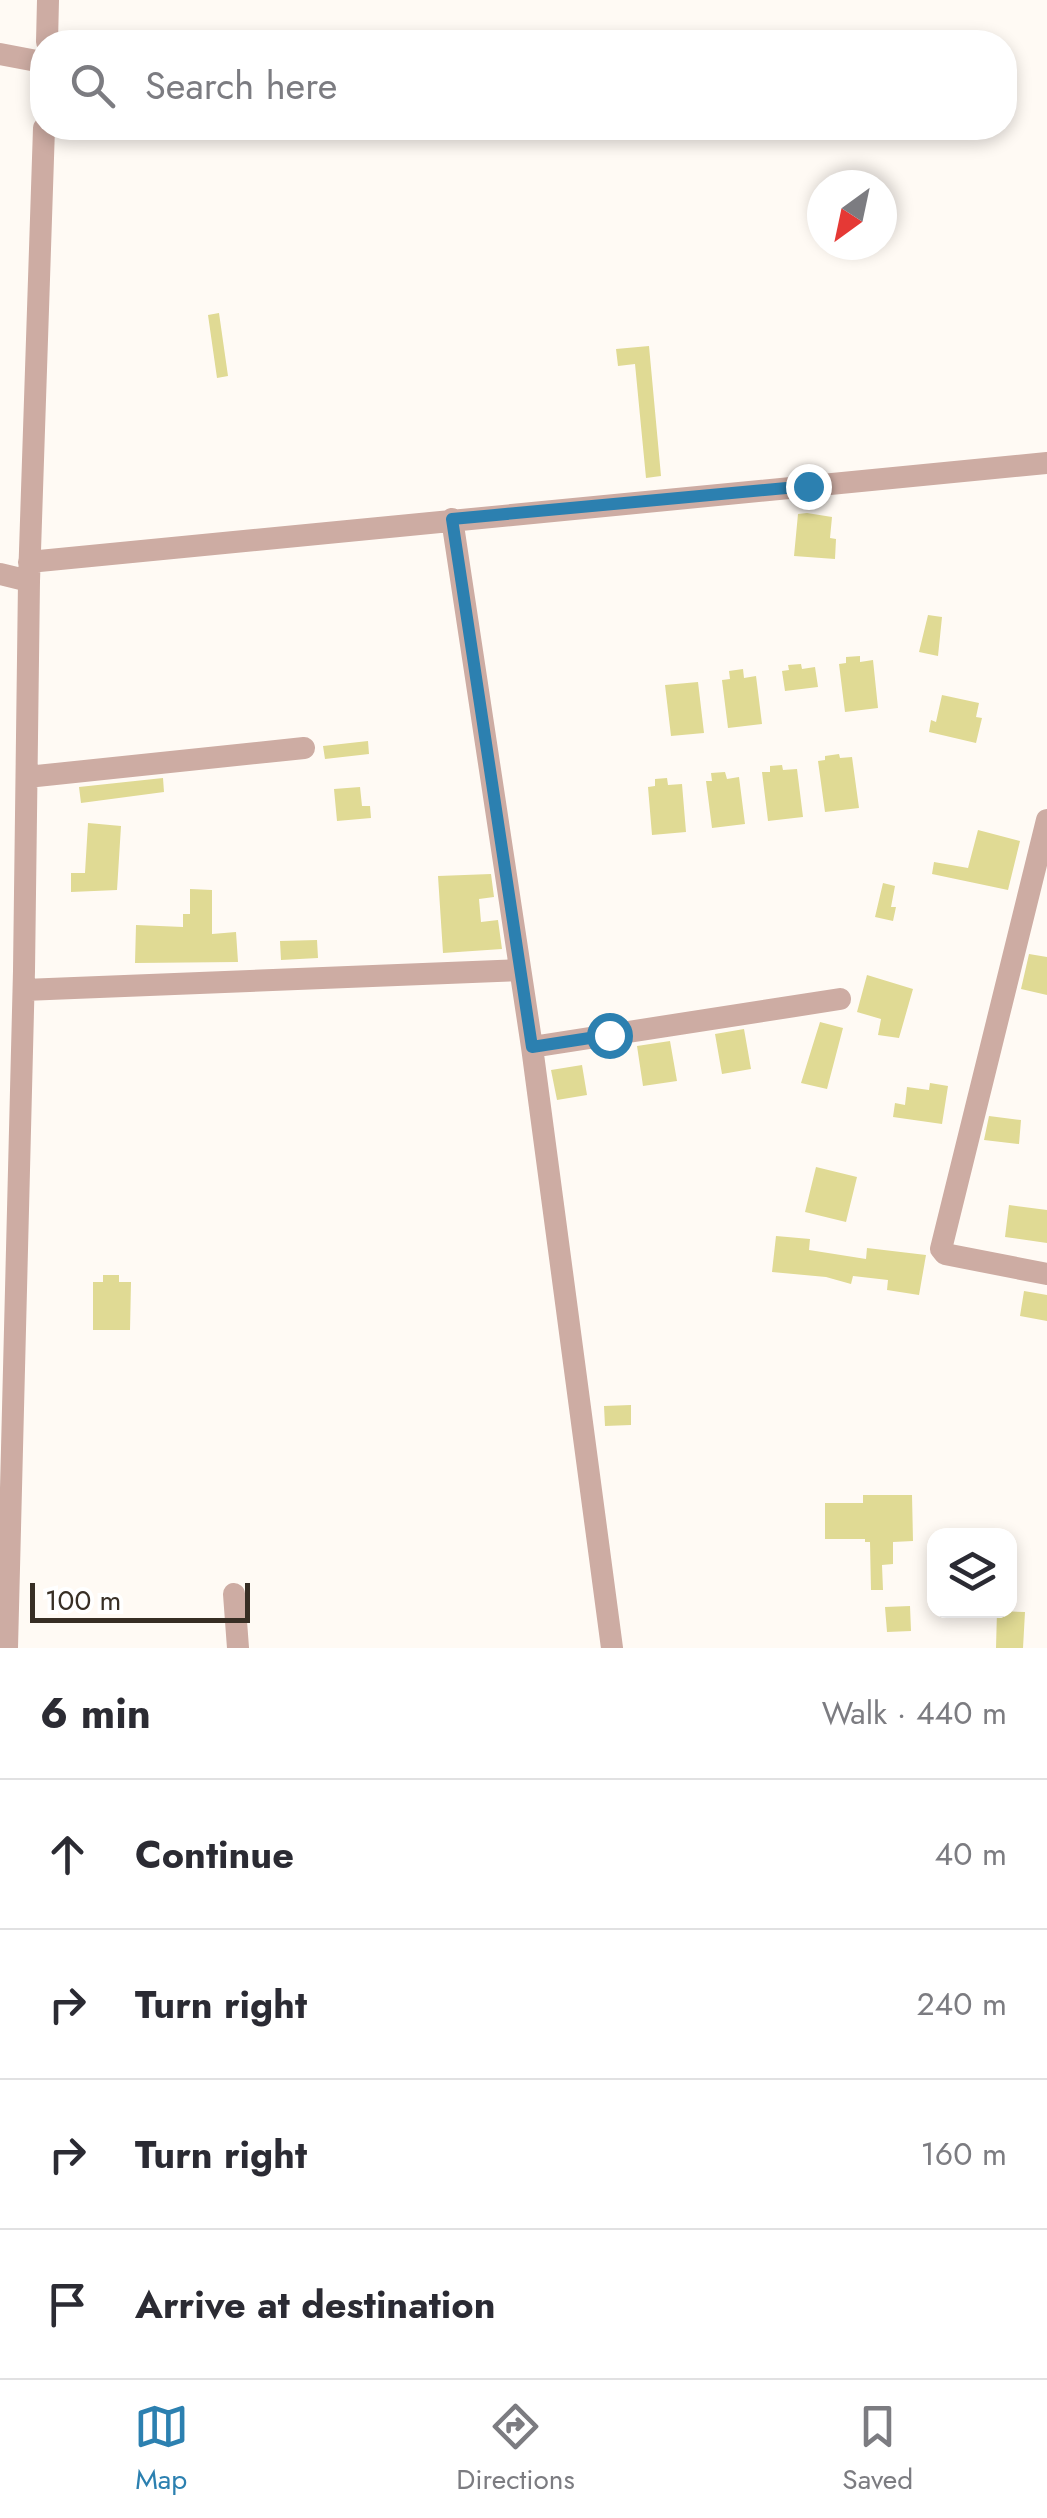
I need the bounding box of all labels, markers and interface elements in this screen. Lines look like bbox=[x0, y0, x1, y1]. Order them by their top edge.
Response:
search box bbox=[30, 30, 1017, 140]
icon: search bbox=[65, 58, 120, 113]
text: Search here bbox=[145, 58, 337, 113]
north arrow bbox=[807, 170, 897, 260]
route end bbox=[786, 464, 832, 510]
route start bbox=[587, 1013, 633, 1059]
map controls bbox=[927, 1528, 1017, 1618]
button: layers bbox=[927, 1528, 1017, 1618]
scale bar bbox=[30, 1578, 250, 1622]
text: 100 m bbox=[45, 1580, 121, 1621]
text: 6 min bbox=[40, 1683, 151, 1744]
text: Walk · 440 m bbox=[822, 1690, 1007, 1736]
icon: ahead bbox=[40, 1827, 95, 1882]
text: Continue bbox=[135, 1827, 294, 1882]
text: 40 m bbox=[935, 1831, 1007, 1877]
icon: right bbox=[40, 1977, 95, 2032]
text: Turn right bbox=[135, 1977, 307, 2032]
text: 240 m bbox=[916, 1981, 1007, 2027]
icon: right bbox=[40, 2127, 95, 2182]
text: Turn right bbox=[135, 2127, 307, 2182]
text: 160 m bbox=[920, 2131, 1007, 2177]
icon: arrive bbox=[40, 2277, 95, 2332]
text: Arrive at destination bbox=[135, 2277, 496, 2332]
tab: Map bbox=[134, 2399, 189, 2500]
tab: Directions bbox=[456, 2399, 575, 2500]
tab: Saved bbox=[842, 2399, 913, 2500]

